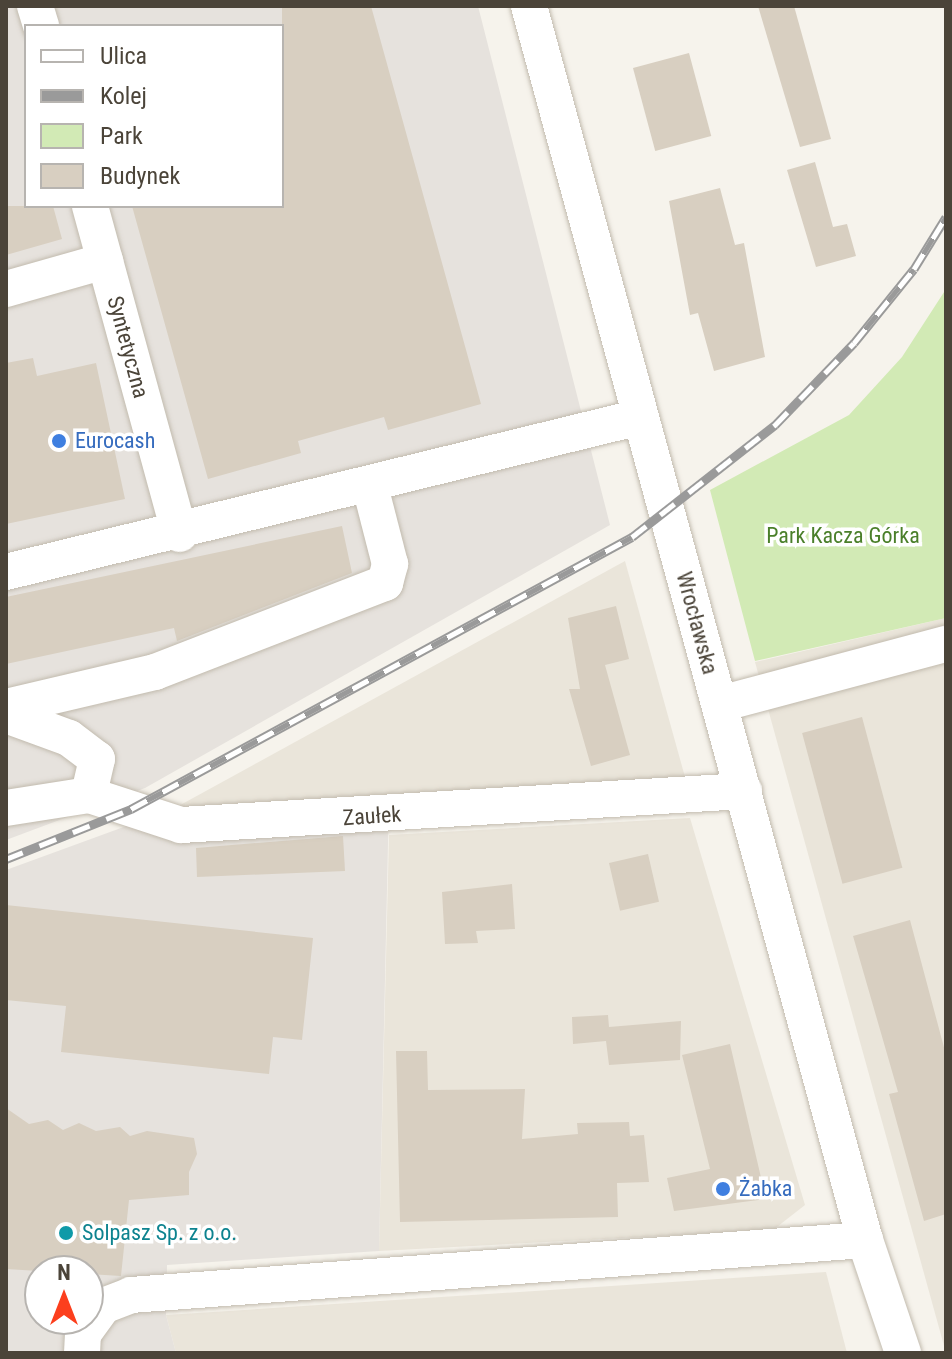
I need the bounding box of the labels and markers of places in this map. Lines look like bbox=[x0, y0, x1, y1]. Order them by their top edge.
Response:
place label: Eurocash bbox=[75, 428, 155, 454]
marker: Eurocash bbox=[50, 432, 68, 450]
place label: Żabka bbox=[739, 1176, 792, 1202]
marker: Żabka bbox=[714, 1180, 732, 1198]
place label: Solpasz Sp. z o.o. bbox=[82, 1220, 237, 1246]
marker: Solpasz Sp. z o.o. bbox=[57, 1224, 75, 1242]

